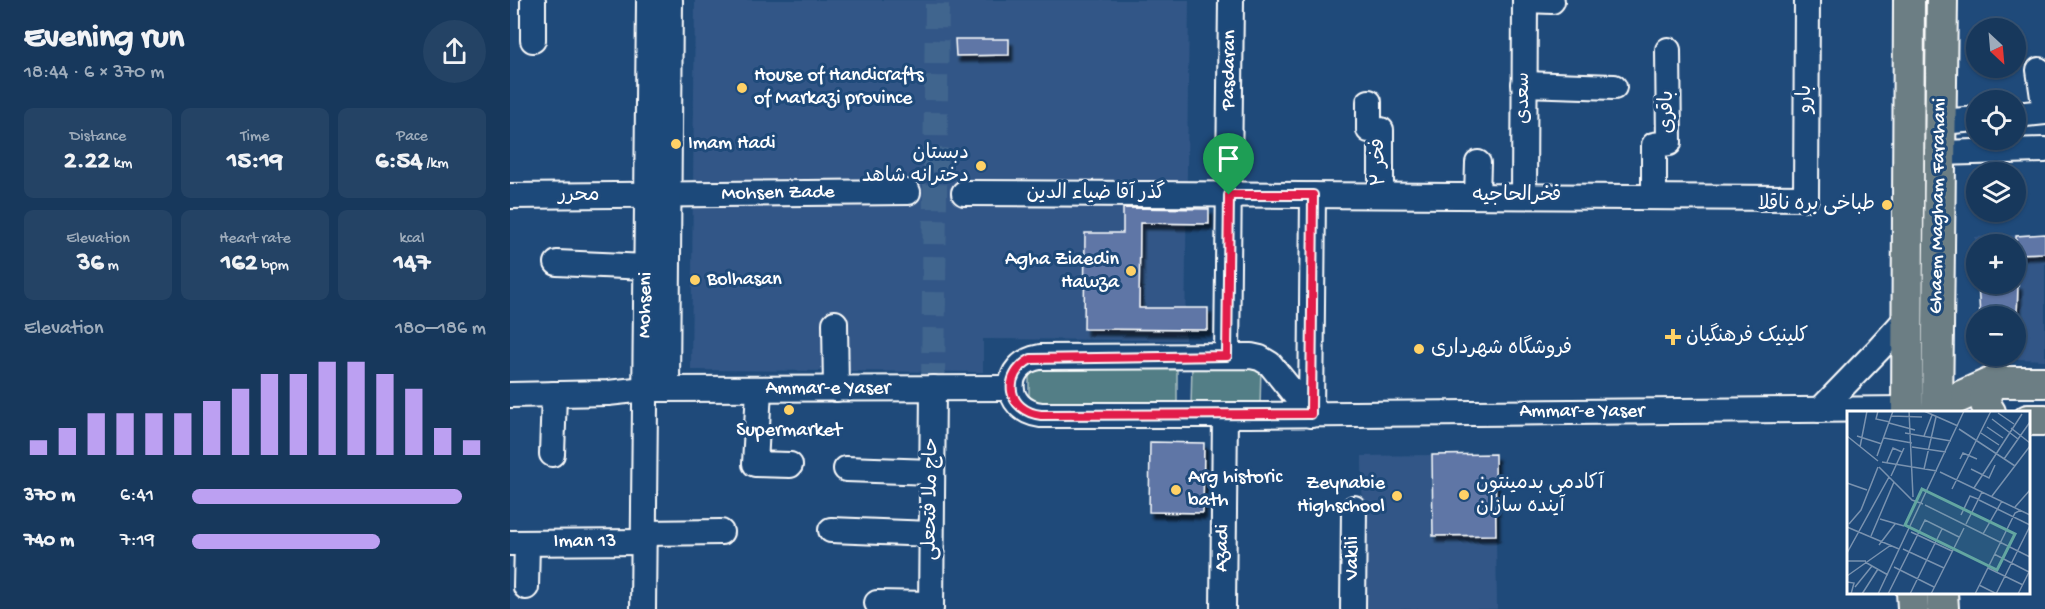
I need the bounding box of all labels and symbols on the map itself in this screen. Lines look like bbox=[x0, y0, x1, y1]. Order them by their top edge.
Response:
north arrow bbox=[1966, 18, 2026, 78]
street label: Pasdaran bbox=[1218, 29, 1242, 111]
place label: House of Handicrafts of Markazi province bbox=[754, 65, 924, 111]
street label: سعدی bbox=[1513, 72, 1536, 124]
marker: House of Handicrafts of Markazi province bbox=[735, 81, 749, 95]
street label: بارو bbox=[1794, 85, 1818, 115]
street label: باقری bbox=[1656, 90, 1680, 134]
street label: Ghaem Magham Farahani bbox=[1926, 98, 1952, 314]
place label: Imam Hadi bbox=[688, 133, 776, 156]
pin bbox=[1203, 133, 1254, 195]
marker: Imam Hadi bbox=[669, 137, 683, 151]
street label: فخر ۲ bbox=[1367, 138, 1392, 186]
place label: دبستان دخترانه شاهد bbox=[862, 142, 969, 189]
marker: دبستان دخترانه شاهد bbox=[974, 159, 988, 173]
street label: گذر آقا ضیاء الدین bbox=[1027, 180, 1165, 206]
street label: Mohsen Zade bbox=[721, 182, 835, 206]
street label: فخرالحاجیه bbox=[1473, 184, 1561, 208]
street label: محرر bbox=[557, 185, 599, 208]
place label: طباخی بره ناقلا bbox=[1758, 193, 1875, 217]
marker: طباخی بره ناقلا bbox=[1880, 198, 1894, 212]
place label: Agha Ziaedin Hawza bbox=[1005, 249, 1120, 295]
marker: Agha Ziaedin Hawza bbox=[1124, 264, 1138, 278]
place label: Bolhasan bbox=[706, 269, 782, 292]
street label: Mohseni bbox=[634, 272, 658, 338]
marker: Bolhasan bbox=[688, 273, 702, 287]
place label: کلینیک فرهنگیان bbox=[1686, 323, 1808, 349]
marker: کلینیک فرهنگیان bbox=[1664, 328, 1682, 346]
place label: فروشگاه شهرداری bbox=[1431, 335, 1572, 361]
marker: فروشگاه شهرداری bbox=[1412, 342, 1426, 356]
street label: Ammar-e Yaser bbox=[766, 378, 892, 401]
street label: Ammar-e Yaser bbox=[1520, 401, 1646, 424]
marker: Supermarket bbox=[782, 403, 796, 417]
inset map bbox=[1847, 411, 2030, 594]
place label: Supermarket bbox=[736, 420, 844, 443]
street label: حاج ملا فتحعلی bbox=[918, 437, 945, 561]
place label: Arg historic bath bbox=[1188, 467, 1283, 513]
place label: آکادمی بدمینتون آینده سازان bbox=[1476, 470, 1605, 519]
place label: Zeynabie Highschool bbox=[1297, 473, 1386, 519]
marker: Arg historic bath bbox=[1169, 483, 1183, 497]
marker: آکادمی بدمینتون آینده سازان bbox=[1457, 488, 1471, 502]
marker: Zeynabie Highschool bbox=[1390, 489, 1404, 503]
street label: Azadi bbox=[1211, 524, 1235, 572]
street label: Iman 13 bbox=[554, 531, 616, 554]
street label: Vakili bbox=[1342, 536, 1365, 581]

